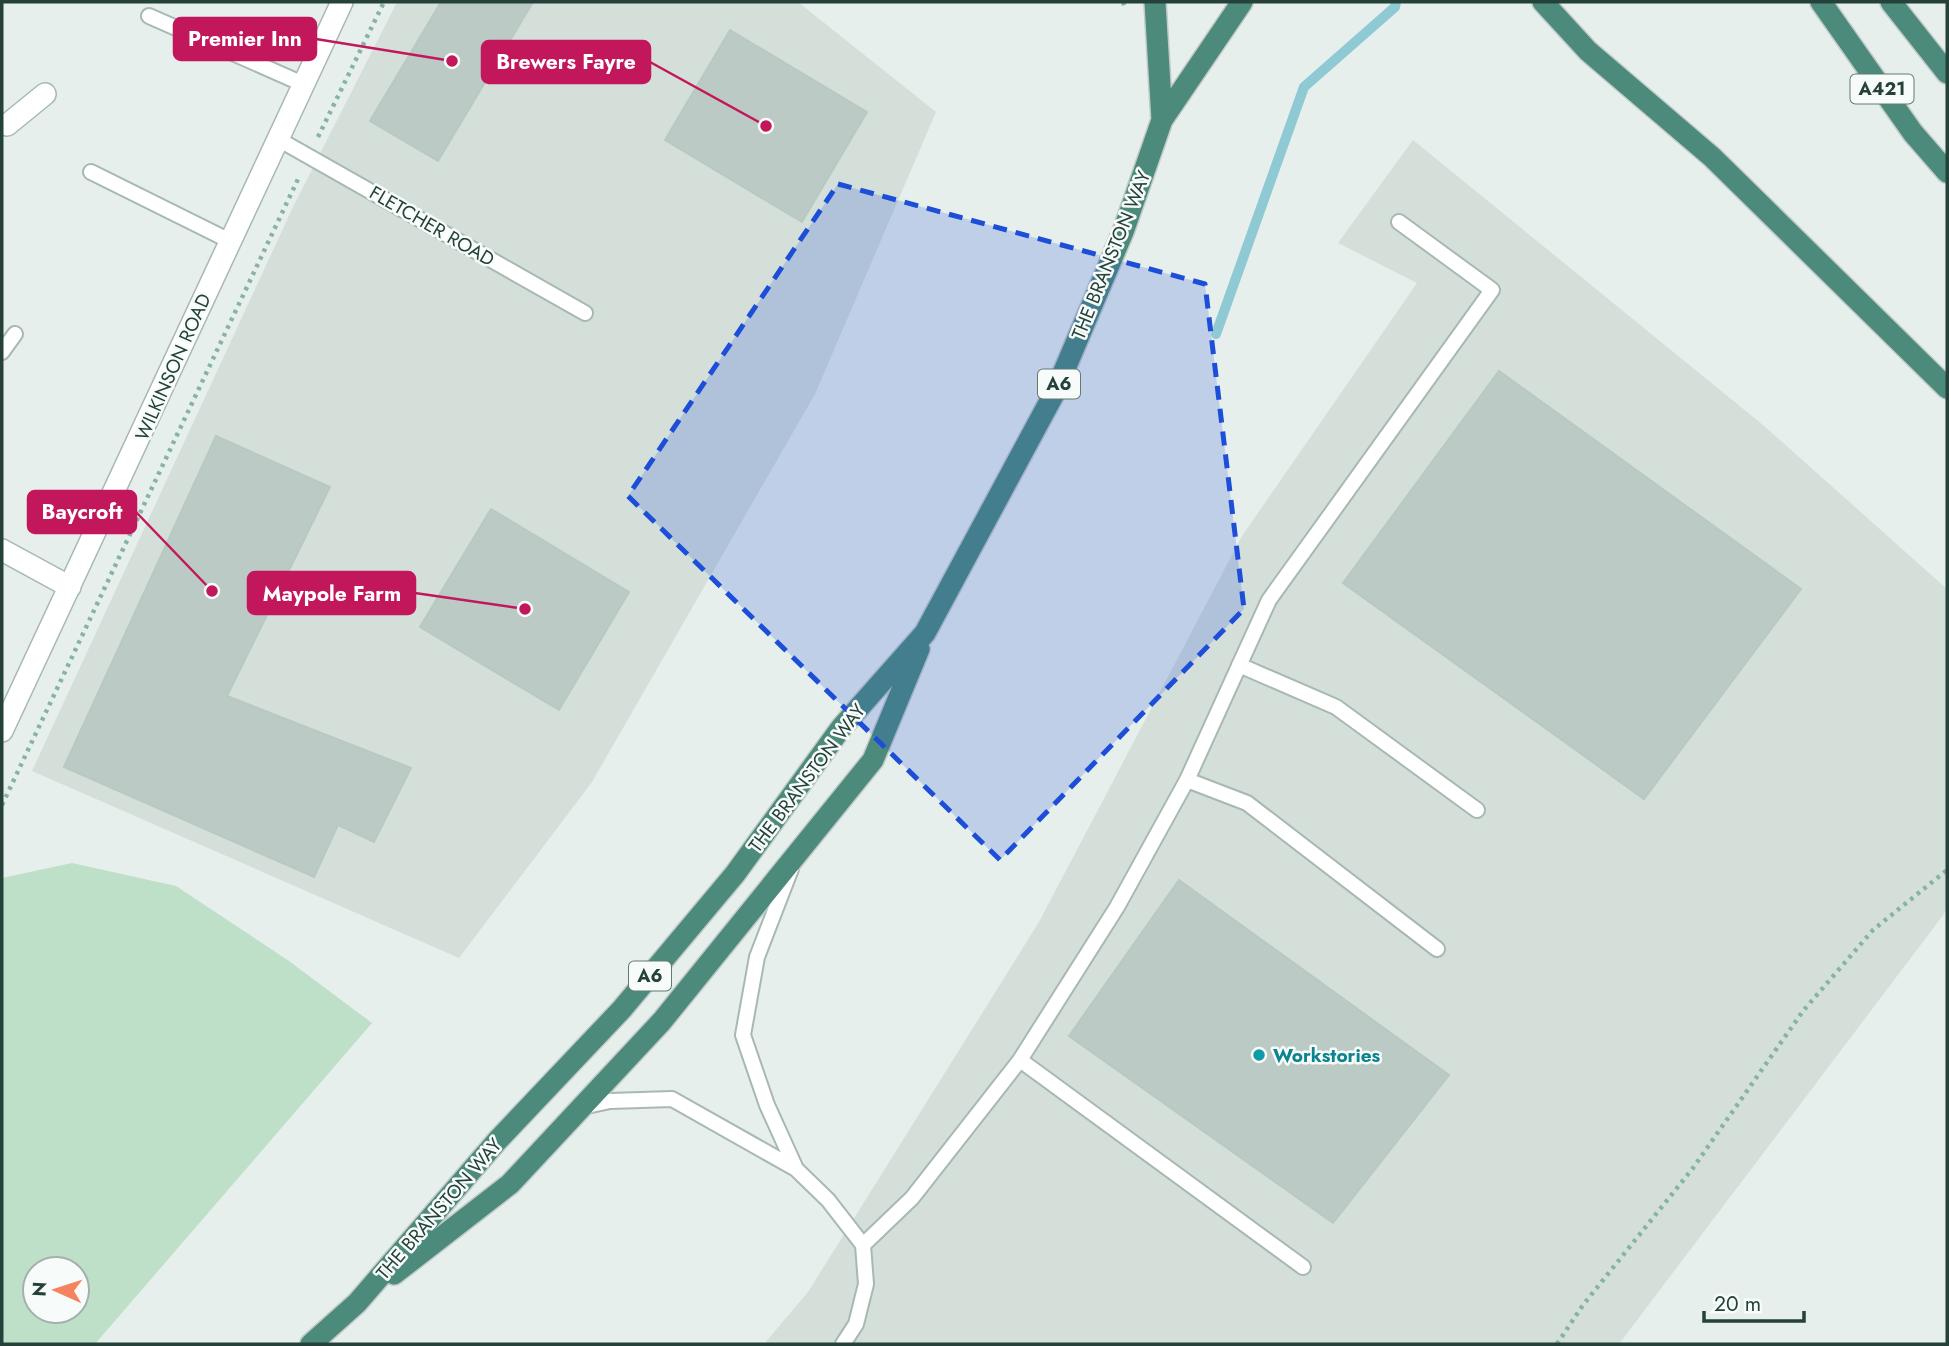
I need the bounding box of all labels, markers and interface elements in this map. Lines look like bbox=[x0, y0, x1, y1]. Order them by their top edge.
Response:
callout: Premier Inn bbox=[174, 18, 316, 60]
text: Premier Inn bbox=[188, 24, 302, 54]
callout: Brewers Fayre bbox=[482, 41, 650, 83]
text: Brewers Fayre bbox=[496, 47, 636, 77]
road number: A421 bbox=[1850, 74, 1913, 104]
street label: THE BRANSTON WAY bbox=[1065, 166, 1157, 343]
street label: FLETCHER ROAD bbox=[364, 179, 500, 273]
street label: WILKINSON ROAD bbox=[128, 289, 218, 445]
road number: A6 bbox=[1038, 370, 1080, 398]
callout: Baycroft bbox=[28, 491, 136, 533]
text: Baycroft bbox=[42, 497, 123, 527]
callout: Maypole Farm bbox=[248, 572, 415, 614]
text: Maypole Farm bbox=[263, 579, 401, 609]
street label: THE BRANSTON WAY bbox=[742, 698, 872, 858]
road number: A6 bbox=[629, 961, 671, 990]
place label: Workstories bbox=[1273, 1042, 1381, 1069]
marker: Workstories bbox=[1251, 1047, 1267, 1063]
street label: THE BRANSTON WAY bbox=[370, 1132, 508, 1286]
north arrow bbox=[21, 1255, 91, 1325]
scale bar bbox=[1704, 1280, 1804, 1324]
text: N bbox=[26, 1281, 53, 1297]
text: 20 m bbox=[1714, 1289, 1761, 1319]

